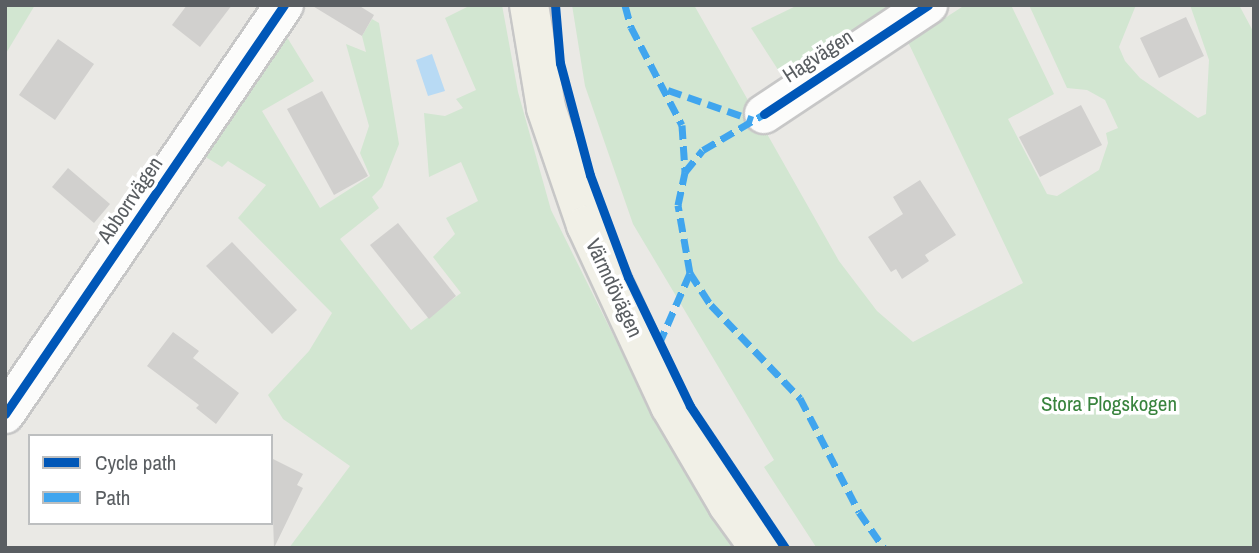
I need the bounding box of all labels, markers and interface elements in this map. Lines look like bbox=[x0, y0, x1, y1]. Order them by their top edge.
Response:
street label: Hagvägen bbox=[778, 24, 858, 88]
street label: Abborrvägen bbox=[92, 152, 168, 248]
street label: Värmdövägen bbox=[580, 235, 648, 341]
park label: Stora Plogskogen bbox=[1041, 391, 1177, 417]
legend bbox=[28, 434, 273, 525]
text: Cycle path bbox=[95, 448, 176, 477]
text: Path bbox=[95, 483, 130, 512]

